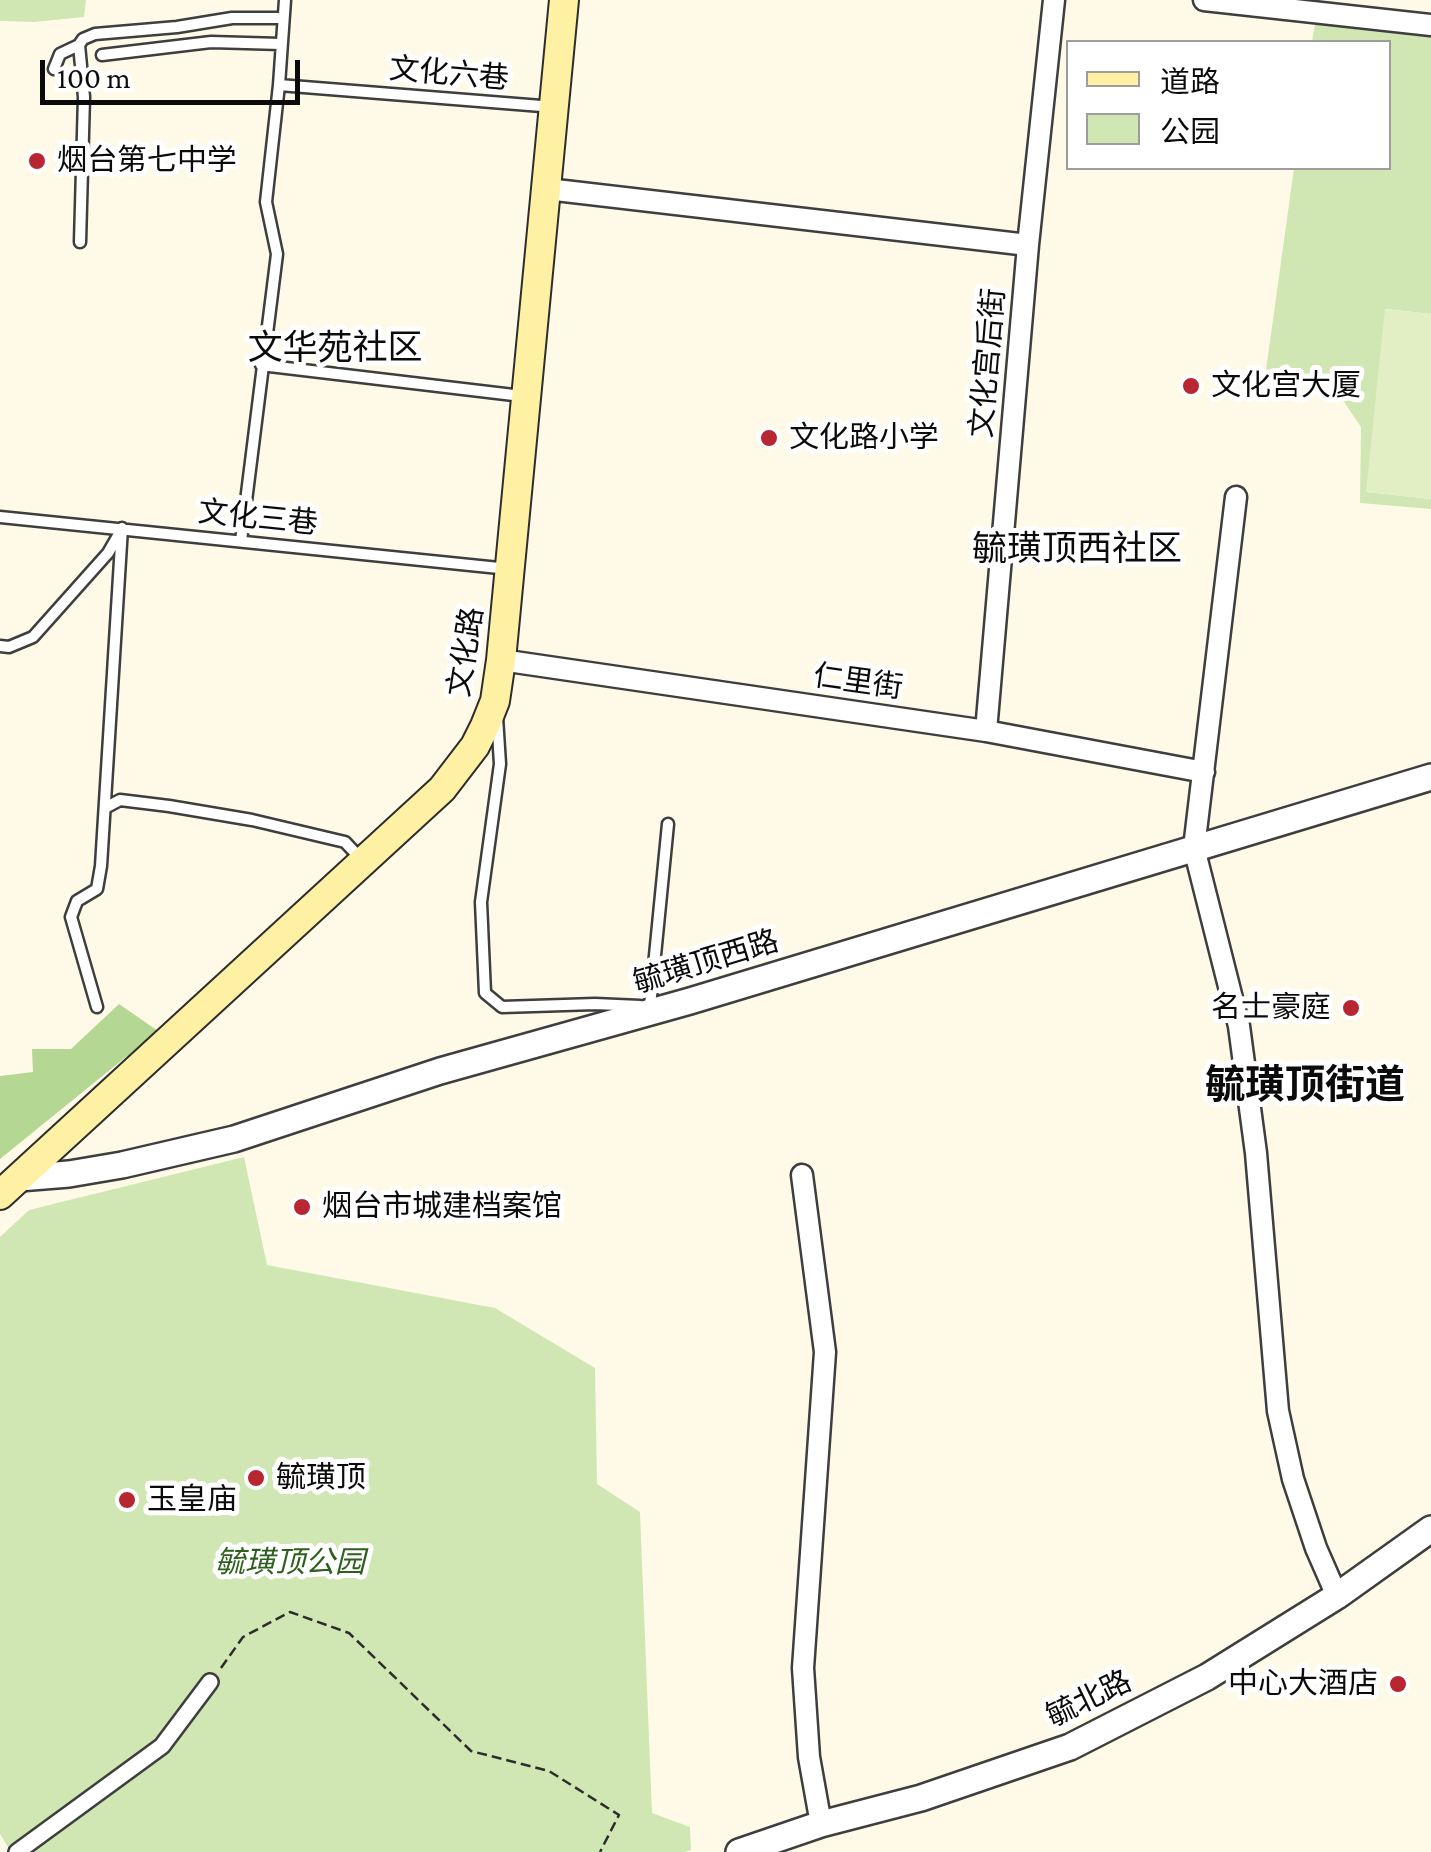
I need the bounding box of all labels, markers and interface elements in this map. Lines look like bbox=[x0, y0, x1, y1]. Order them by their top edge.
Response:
scale bar bbox=[45, 40, 305, 102]
legend bbox=[1066, 40, 1391, 170]
street label: 文化六巷 bbox=[388, 51, 510, 97]
text: 100 m bbox=[57, 61, 131, 94]
text: 道路 bbox=[1160, 65, 1220, 98]
text: 公园 bbox=[1160, 115, 1220, 148]
place label: 烟台第七中学 bbox=[57, 143, 237, 179]
marker: 烟台第七中学 bbox=[26, 150, 48, 172]
street label: 文化宫后街 bbox=[964, 287, 1012, 439]
district label: 文华苑社区 bbox=[248, 327, 422, 369]
place label: 文化宫大厦 bbox=[1211, 368, 1361, 404]
marker: 文化宫大厦 bbox=[1180, 375, 1202, 397]
place label: 文化路小学 bbox=[789, 420, 939, 456]
marker: 文化路小学 bbox=[758, 427, 780, 449]
street label: 文化三巷 bbox=[196, 494, 320, 542]
district label: 毓璜顶西社区 bbox=[972, 528, 1182, 570]
street label: 文化路 bbox=[441, 605, 491, 699]
street label: 仁里街 bbox=[811, 658, 905, 706]
street label: 毓璜顶西路 bbox=[629, 923, 783, 1001]
place label: 名士豪庭 bbox=[1211, 990, 1331, 1026]
marker: 名士豪庭 bbox=[1340, 997, 1362, 1019]
district label: 毓璜顶街道 bbox=[1205, 1062, 1405, 1110]
place label: 烟台市城建档案馆 bbox=[322, 1189, 562, 1225]
marker: 烟台市城建档案馆 bbox=[291, 1196, 313, 1218]
place label: 毓璜顶 bbox=[276, 1460, 366, 1496]
marker: 毓璜顶 bbox=[245, 1467, 267, 1489]
place label: 玉皇庙 bbox=[147, 1482, 237, 1518]
marker: 玉皇庙 bbox=[116, 1489, 138, 1511]
park label: 毓璜顶公园 bbox=[215, 1545, 365, 1581]
street label: 毓北路 bbox=[1041, 1663, 1137, 1735]
place label: 中心大酒店 bbox=[1228, 1666, 1378, 1702]
marker: 中心大酒店 bbox=[1387, 1673, 1409, 1695]

